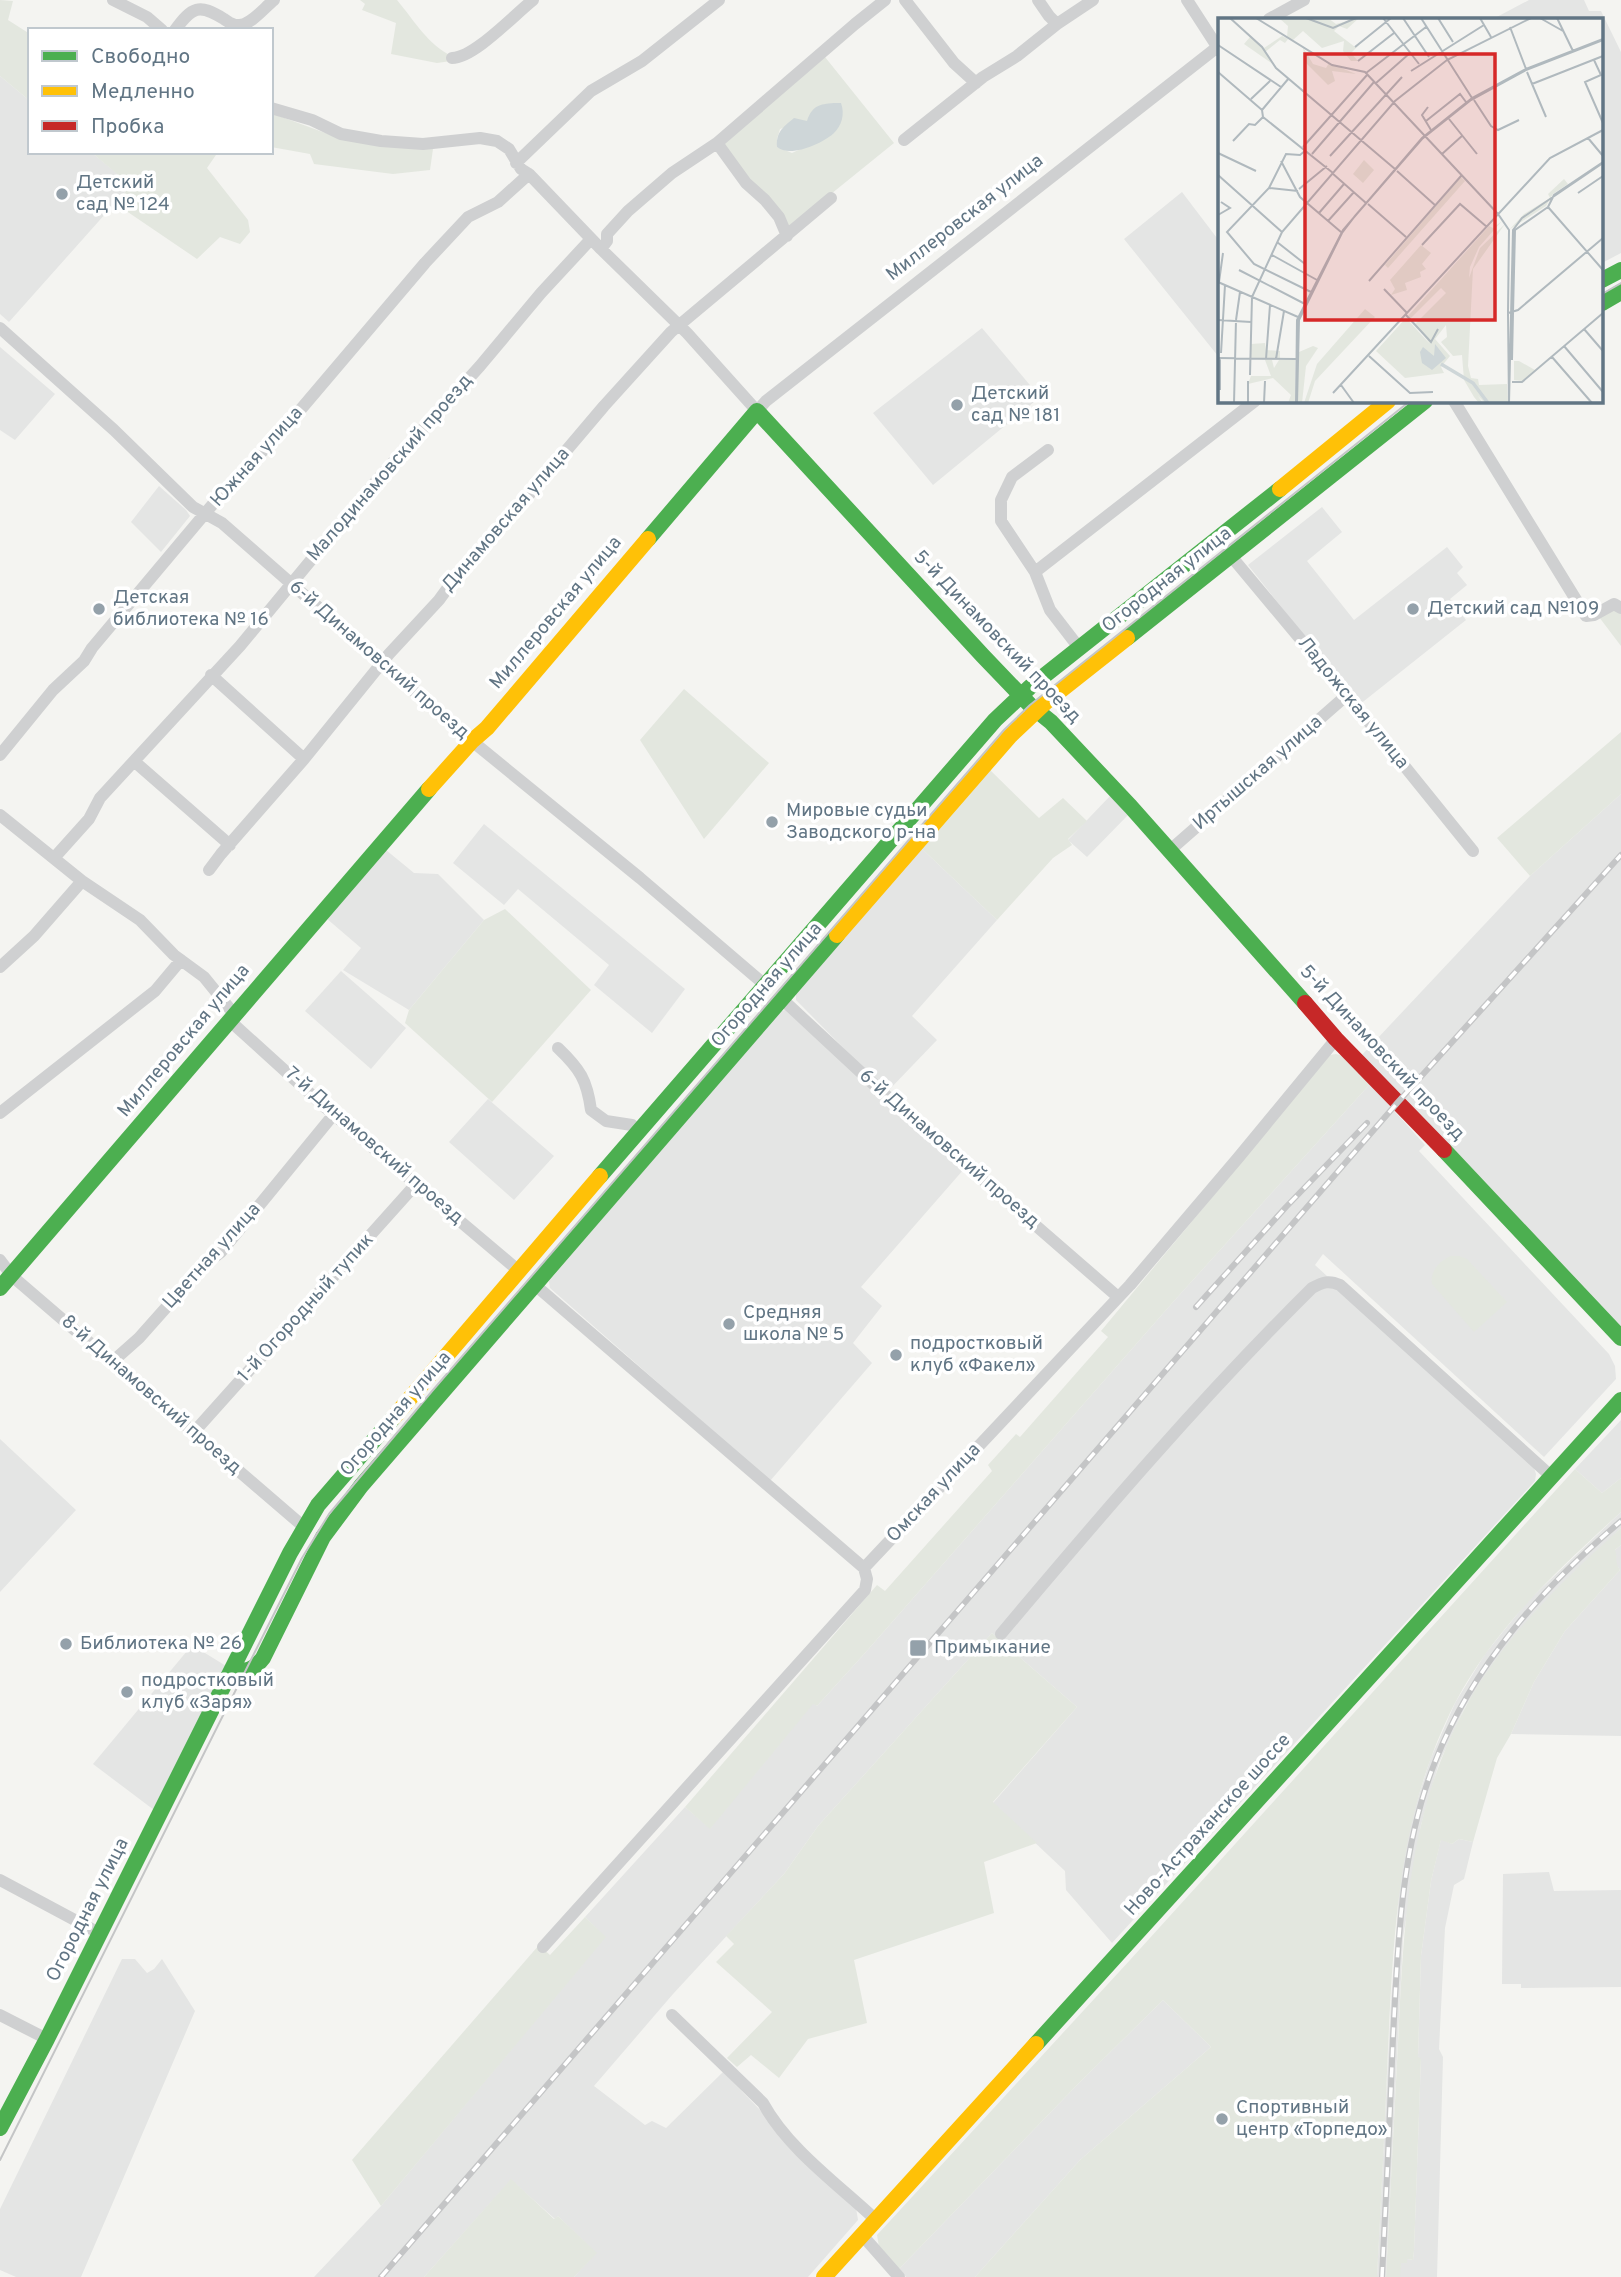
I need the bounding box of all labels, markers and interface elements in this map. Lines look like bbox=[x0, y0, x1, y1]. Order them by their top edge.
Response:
inset map bbox=[1218, 18, 1604, 402]
legend bbox=[28, 28, 273, 154]
text: Свободно bbox=[91, 44, 190, 71]
text: Медленно bbox=[91, 79, 195, 106]
text: Пробка bbox=[91, 114, 164, 141]
street label: Миллеровская улица bbox=[882, 149, 1048, 287]
place label: Детский сад № 124 bbox=[76, 171, 170, 217]
marker: Детский сад № 124 bbox=[54, 186, 70, 202]
street label: Малодинамовский проезд bbox=[302, 369, 478, 567]
place label: Детский сад № 181 bbox=[971, 382, 1060, 428]
marker: Детский сад № 181 bbox=[949, 397, 965, 413]
street label: Южная улица bbox=[206, 402, 308, 512]
street label: Динамовская улица bbox=[437, 443, 575, 597]
street label: Огородная улица bbox=[1097, 522, 1237, 638]
street label: Миллеровская улица bbox=[485, 531, 627, 695]
street label: 5-й Динамовский проезд bbox=[908, 545, 1086, 729]
street label: 6-й Динамовский проезд bbox=[284, 575, 474, 745]
place label: Детская библиотека № 16 bbox=[113, 586, 269, 632]
place label: Детский сад №109 bbox=[1427, 597, 1599, 621]
marker: Детская библиотека № 16 bbox=[91, 601, 107, 617]
marker: Детский сад №109 bbox=[1405, 601, 1421, 617]
street label: Ладожская улица bbox=[1292, 632, 1414, 774]
street label: Иртышская улица bbox=[1188, 710, 1328, 836]
place label: Мировые судьи Заводского р-на bbox=[786, 799, 936, 845]
marker: Мировые судьи Заводского р-на bbox=[764, 814, 780, 830]
street label: Огородная улица bbox=[706, 917, 828, 1053]
street label: Миллеровская улица bbox=[113, 959, 255, 1123]
street label: 5-й Динамовский проезд bbox=[1294, 960, 1470, 1146]
street label: 7-й Динамовский проезд bbox=[280, 1062, 468, 1230]
street label: 6-й Динамовский проезд bbox=[854, 1064, 1044, 1234]
street label: Цветная улица bbox=[158, 1198, 266, 1314]
street label: 1-й Огородный тупик bbox=[233, 1228, 379, 1388]
place label: Средняя школа № 5 bbox=[743, 1301, 844, 1347]
street label: 8-й Динамовский проезд bbox=[56, 1310, 246, 1480]
marker: Средняя школа № 5 bbox=[721, 1316, 737, 1332]
place label: подростковый клуб «Факел» bbox=[910, 1332, 1043, 1378]
street label: Огородная улица bbox=[335, 1346, 457, 1482]
marker: подростковый клуб «Факел» bbox=[888, 1347, 904, 1363]
street label: Омская улица bbox=[882, 1438, 986, 1548]
place label: Библиотека № 26 bbox=[80, 1632, 242, 1656]
marker: Библиотека № 26 bbox=[58, 1636, 74, 1652]
place label: Примыкание bbox=[934, 1636, 1051, 1660]
marker: Примыкание bbox=[908, 1638, 928, 1658]
place label: подростковый клуб «Заря» bbox=[141, 1669, 274, 1715]
marker: подростковый клуб «Заря» bbox=[119, 1684, 135, 1700]
street label: Ново-Астраханское шоссе bbox=[1120, 1729, 1296, 1921]
street label: Огородная улица bbox=[41, 1834, 135, 1986]
place label: Спортивный центр «Торпедо» bbox=[1236, 2096, 1388, 2142]
marker: Спортивный центр «Торпедо» bbox=[1214, 2111, 1230, 2127]

